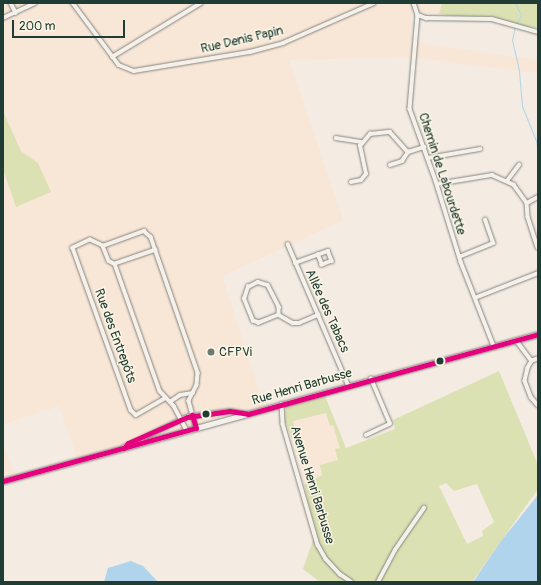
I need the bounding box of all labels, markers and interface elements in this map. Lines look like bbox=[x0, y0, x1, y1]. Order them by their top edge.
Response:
scale bar bbox=[14, 12, 127, 38]
text: 200 m bbox=[19, 19, 55, 34]
street label: Rue Denis Papin bbox=[199, 23, 285, 57]
street label: Chemin de Labourdette bbox=[415, 111, 469, 237]
street label: Allée des Tabacs bbox=[302, 267, 352, 355]
street label: Rue des Entrepôts bbox=[91, 287, 139, 385]
place label: CFPVi bbox=[219, 344, 252, 360]
marker: CFPVi bbox=[206, 347, 216, 357]
unlabelled marker bbox=[435, 356, 445, 366]
street label: Rue Henri Barbusse bbox=[250, 365, 354, 409]
unlabelled marker bbox=[201, 409, 211, 419]
street label: Avenue Henri Barbusse bbox=[287, 424, 337, 546]

